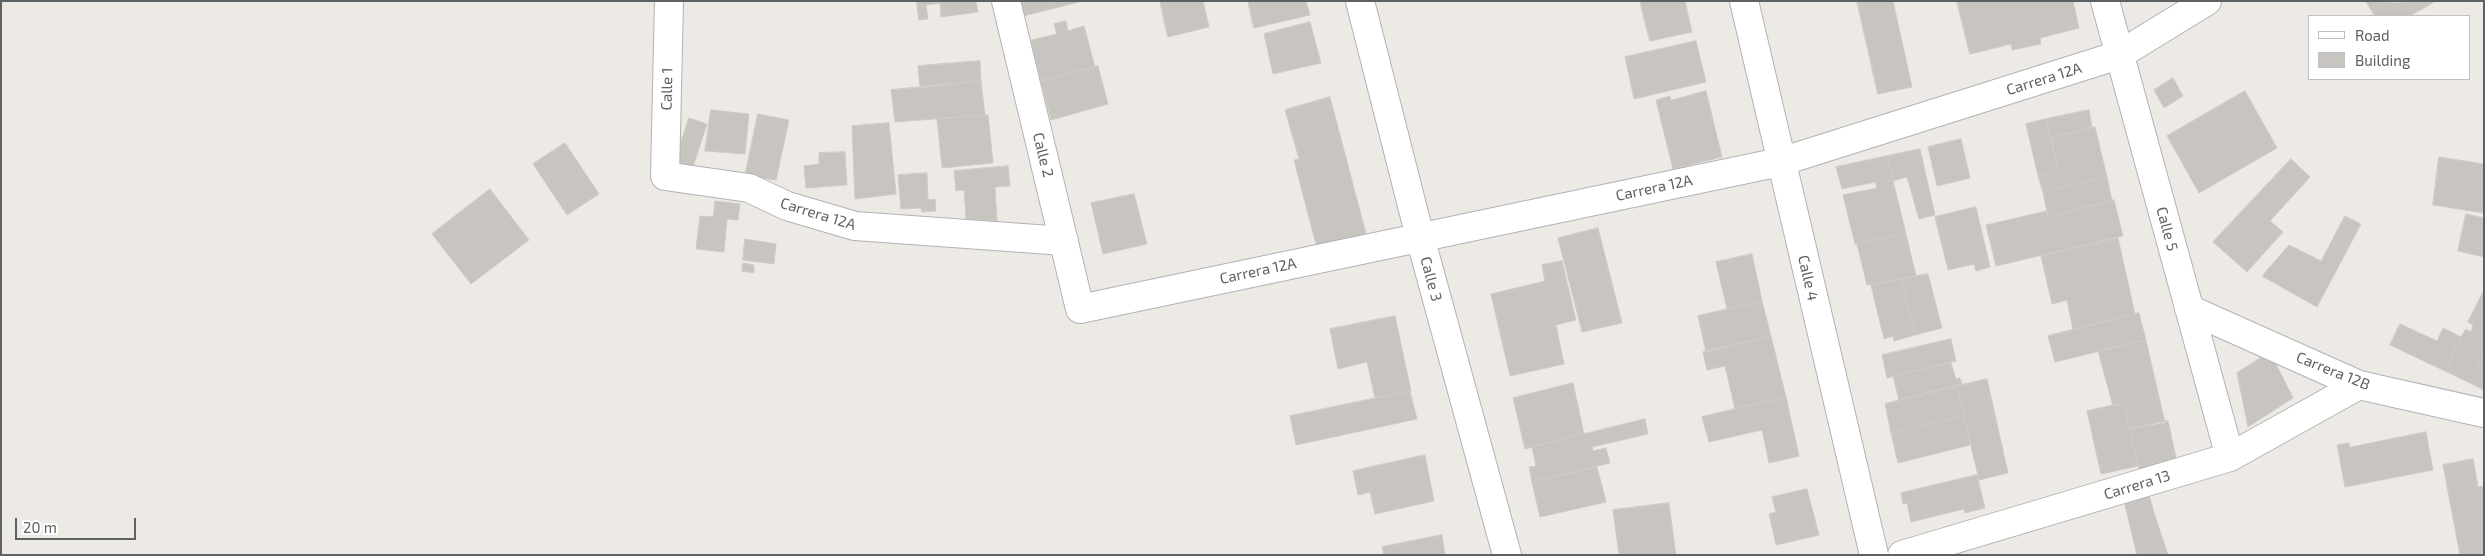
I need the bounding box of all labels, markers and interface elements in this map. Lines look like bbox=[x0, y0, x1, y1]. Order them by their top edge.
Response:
legend bbox=[2308, 15, 2470, 80]
text: Road bbox=[2355, 26, 2390, 44]
text: Building bbox=[2355, 51, 2410, 69]
street label: Carrera 12A bbox=[2004, 59, 2084, 99]
street label: Calle 1 bbox=[658, 67, 676, 111]
street label: Calle 2 bbox=[1029, 131, 1057, 179]
street label: Carrera 12A bbox=[1614, 171, 1694, 205]
street label: Carrera 12A bbox=[778, 194, 858, 234]
street label: Calle 5 bbox=[2152, 205, 2182, 253]
street label: Calle 4 bbox=[1794, 253, 1822, 303]
street label: Carrera 12A bbox=[1218, 254, 1298, 288]
street label: Calle 3 bbox=[1416, 255, 1446, 303]
street label: Carrera 12B bbox=[2293, 348, 2373, 394]
street label: Carrera 13 bbox=[2102, 466, 2172, 504]
scale bar bbox=[18, 508, 139, 540]
text: 20 m bbox=[23, 518, 57, 536]

